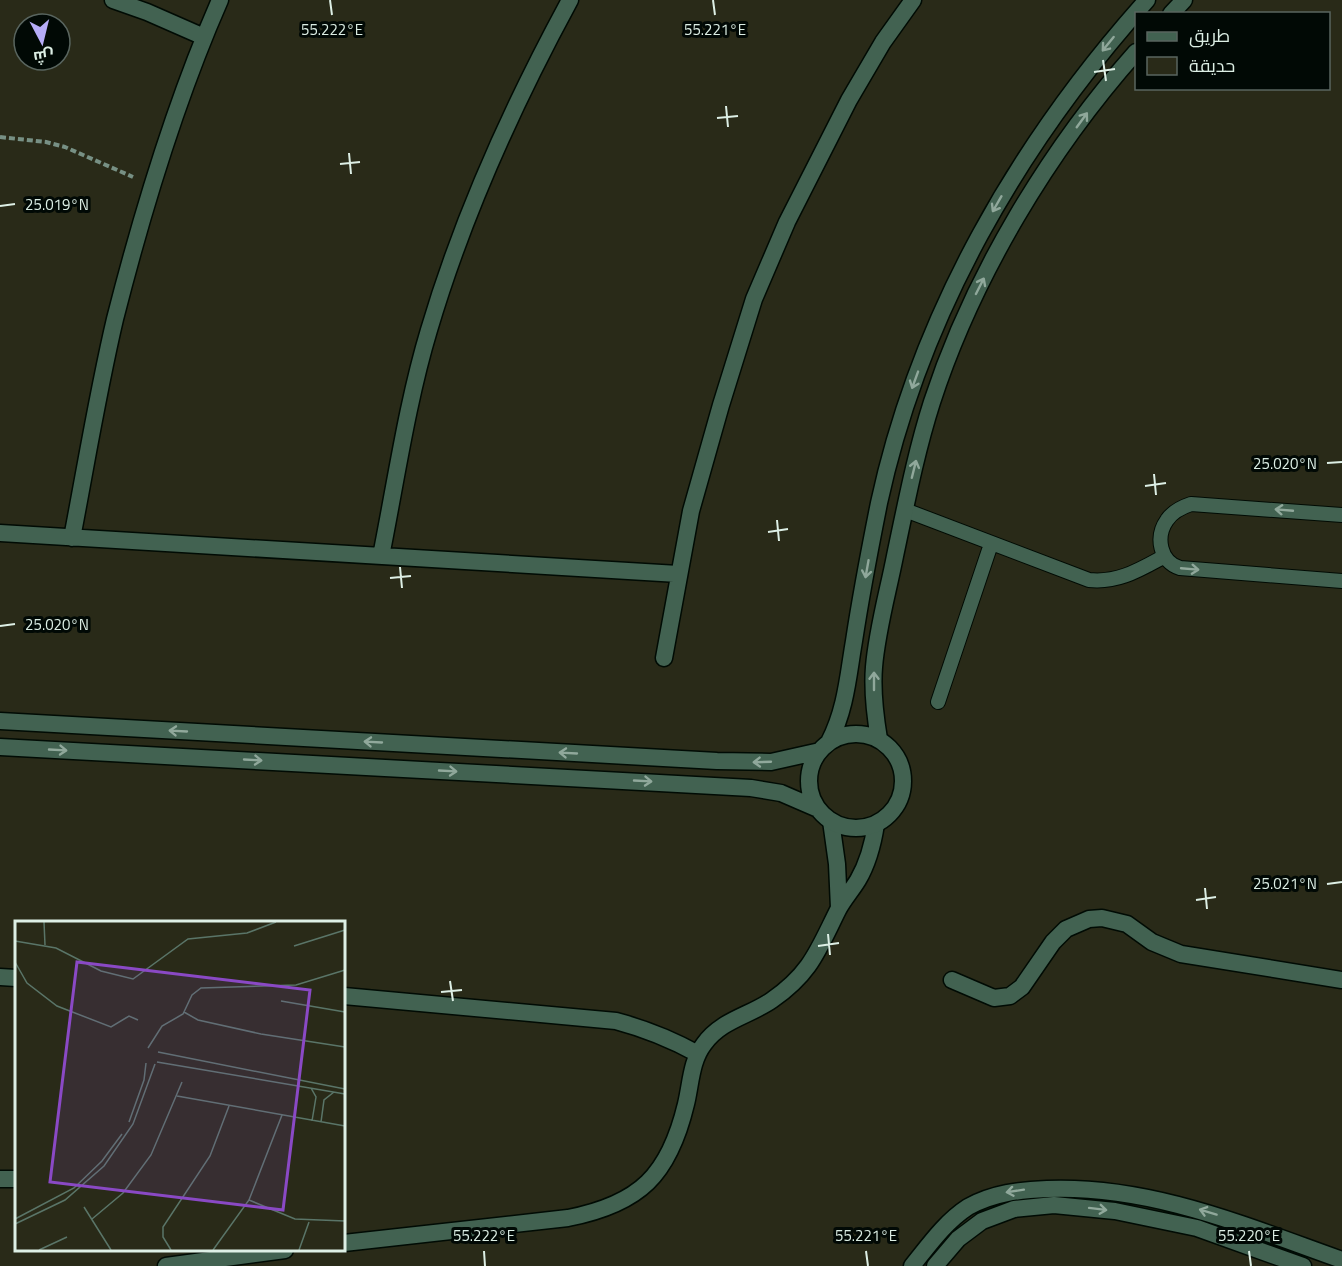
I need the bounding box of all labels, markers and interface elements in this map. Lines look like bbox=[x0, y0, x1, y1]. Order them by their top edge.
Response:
north arrow bbox=[12, 12, 72, 72]
legend bbox=[1135, 12, 1330, 90]
text: 55.222°E bbox=[301, 18, 363, 41]
text: 55.221°E bbox=[684, 18, 746, 41]
text: طريق bbox=[1189, 22, 1230, 49]
one-way arrow bbox=[1102, 36, 1115, 52]
text: ش bbox=[32, 44, 55, 70]
text: حديقة bbox=[1189, 52, 1235, 79]
one-way arrow bbox=[1076, 113, 1088, 129]
text: 25.019°N bbox=[25, 193, 89, 216]
one-way arrow bbox=[991, 195, 1003, 212]
one-way arrow bbox=[975, 277, 987, 295]
one-way arrow bbox=[909, 371, 920, 389]
text: 25.020°N bbox=[1253, 452, 1317, 475]
one-way arrow bbox=[908, 460, 920, 479]
one-way arrow bbox=[1274, 505, 1294, 516]
one-way arrow bbox=[861, 559, 872, 578]
one-way arrow bbox=[1179, 564, 1199, 575]
text: 25.020°N bbox=[25, 613, 89, 636]
one-way arrow bbox=[868, 671, 880, 691]
one-way arrow bbox=[169, 725, 189, 736]
one-way arrow bbox=[363, 736, 383, 747]
one-way arrow bbox=[48, 744, 68, 755]
one-way arrow bbox=[558, 747, 578, 758]
one-way arrow bbox=[243, 755, 263, 766]
one-way arrow bbox=[753, 756, 773, 767]
one-way arrow bbox=[437, 765, 457, 776]
one-way arrow bbox=[632, 776, 652, 787]
text: 25.021°N bbox=[1253, 872, 1317, 895]
inset map bbox=[15, 921, 345, 1251]
one-way arrow bbox=[1006, 1186, 1026, 1197]
one-way arrow bbox=[1088, 1204, 1108, 1215]
one-way arrow bbox=[1199, 1206, 1218, 1217]
text: 55.222°E bbox=[453, 1224, 515, 1247]
text: 55.221°E bbox=[835, 1224, 897, 1247]
text: 55.220°E bbox=[1218, 1224, 1280, 1247]

